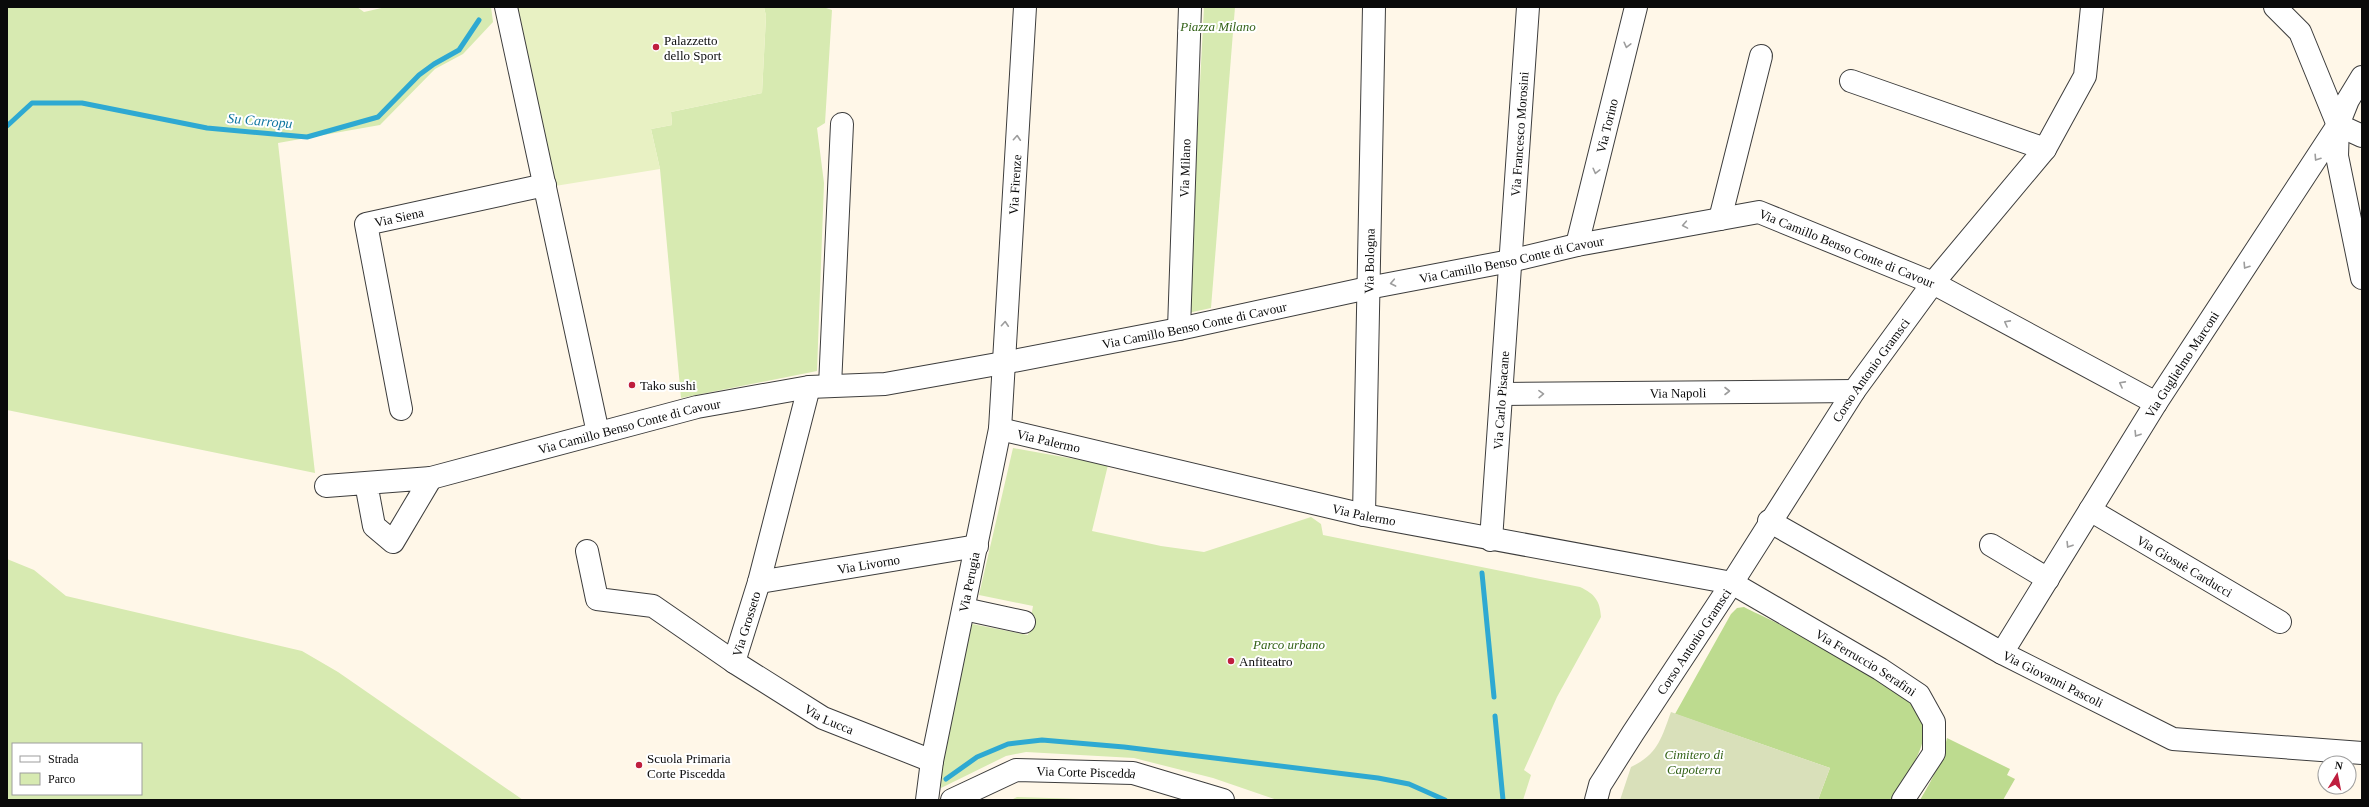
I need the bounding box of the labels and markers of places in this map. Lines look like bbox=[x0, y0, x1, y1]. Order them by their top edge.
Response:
place label: Palazzetto dello Sport bbox=[664, 33, 722, 63]
marker: Palazzetto dello Sport bbox=[651, 42, 661, 52]
place label: Tako sushi bbox=[640, 378, 696, 393]
marker: Tako sushi bbox=[627, 380, 637, 390]
place label: Anfiteatro bbox=[1239, 654, 1292, 669]
marker: Anfiteatro bbox=[1226, 656, 1236, 666]
place label: Scuola Primaria Corte Piscedda bbox=[647, 751, 731, 781]
marker: Scuola Primaria Corte Piscedda bbox=[634, 760, 644, 770]

